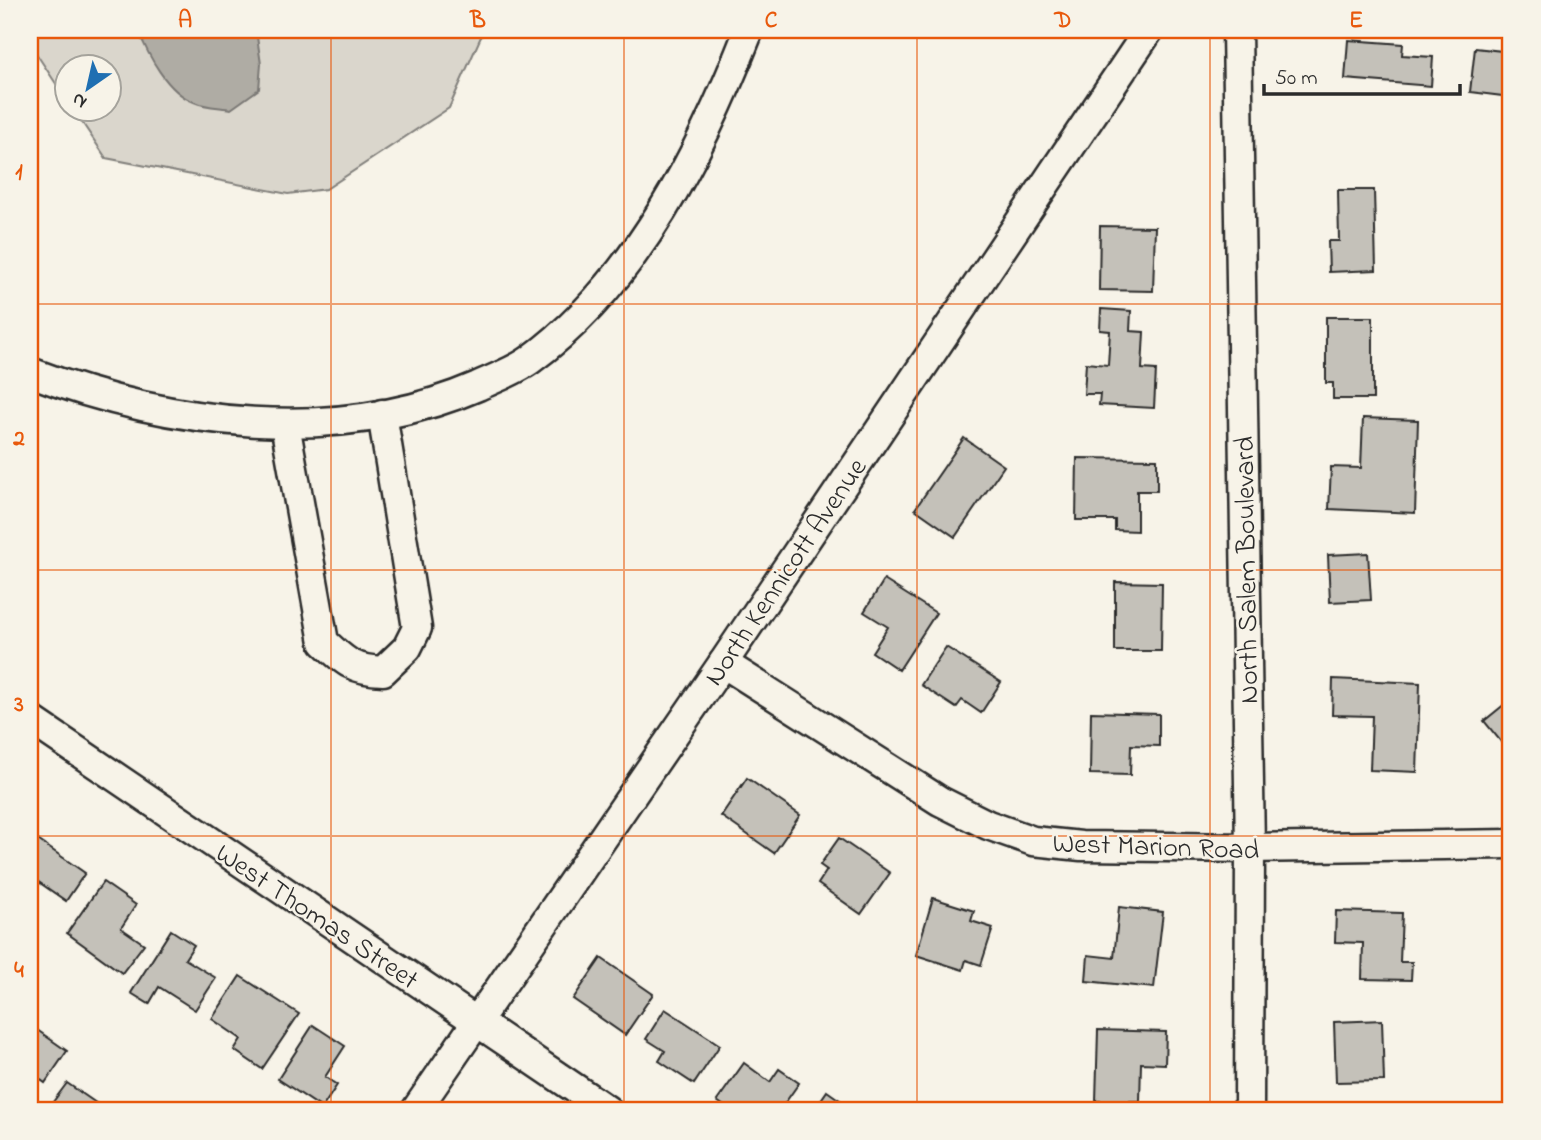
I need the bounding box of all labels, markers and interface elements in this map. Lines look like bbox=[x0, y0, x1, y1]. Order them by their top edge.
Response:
text: A bbox=[178, 5, 192, 38]
text: B bbox=[469, 5, 486, 38]
text: C bbox=[765, 5, 778, 38]
text: D bbox=[1054, 5, 1071, 38]
text: E bbox=[1349, 5, 1363, 38]
north arrow bbox=[52, 52, 122, 122]
scale bar bbox=[1264, 52, 1460, 96]
text: 50 m bbox=[1275, 64, 1318, 94]
text: N bbox=[67, 85, 93, 115]
text: 1 bbox=[15, 157, 23, 190]
text: 2 bbox=[12, 423, 25, 456]
street label: North Salem Boulevard bbox=[1226, 435, 1271, 704]
street label: North Kennicott Avenue bbox=[695, 450, 879, 695]
text: 3 bbox=[13, 689, 24, 722]
street label: West Marion Road bbox=[1052, 824, 1260, 873]
street label: West Thomas Street bbox=[206, 835, 426, 1001]
text: 4 bbox=[14, 955, 24, 988]

